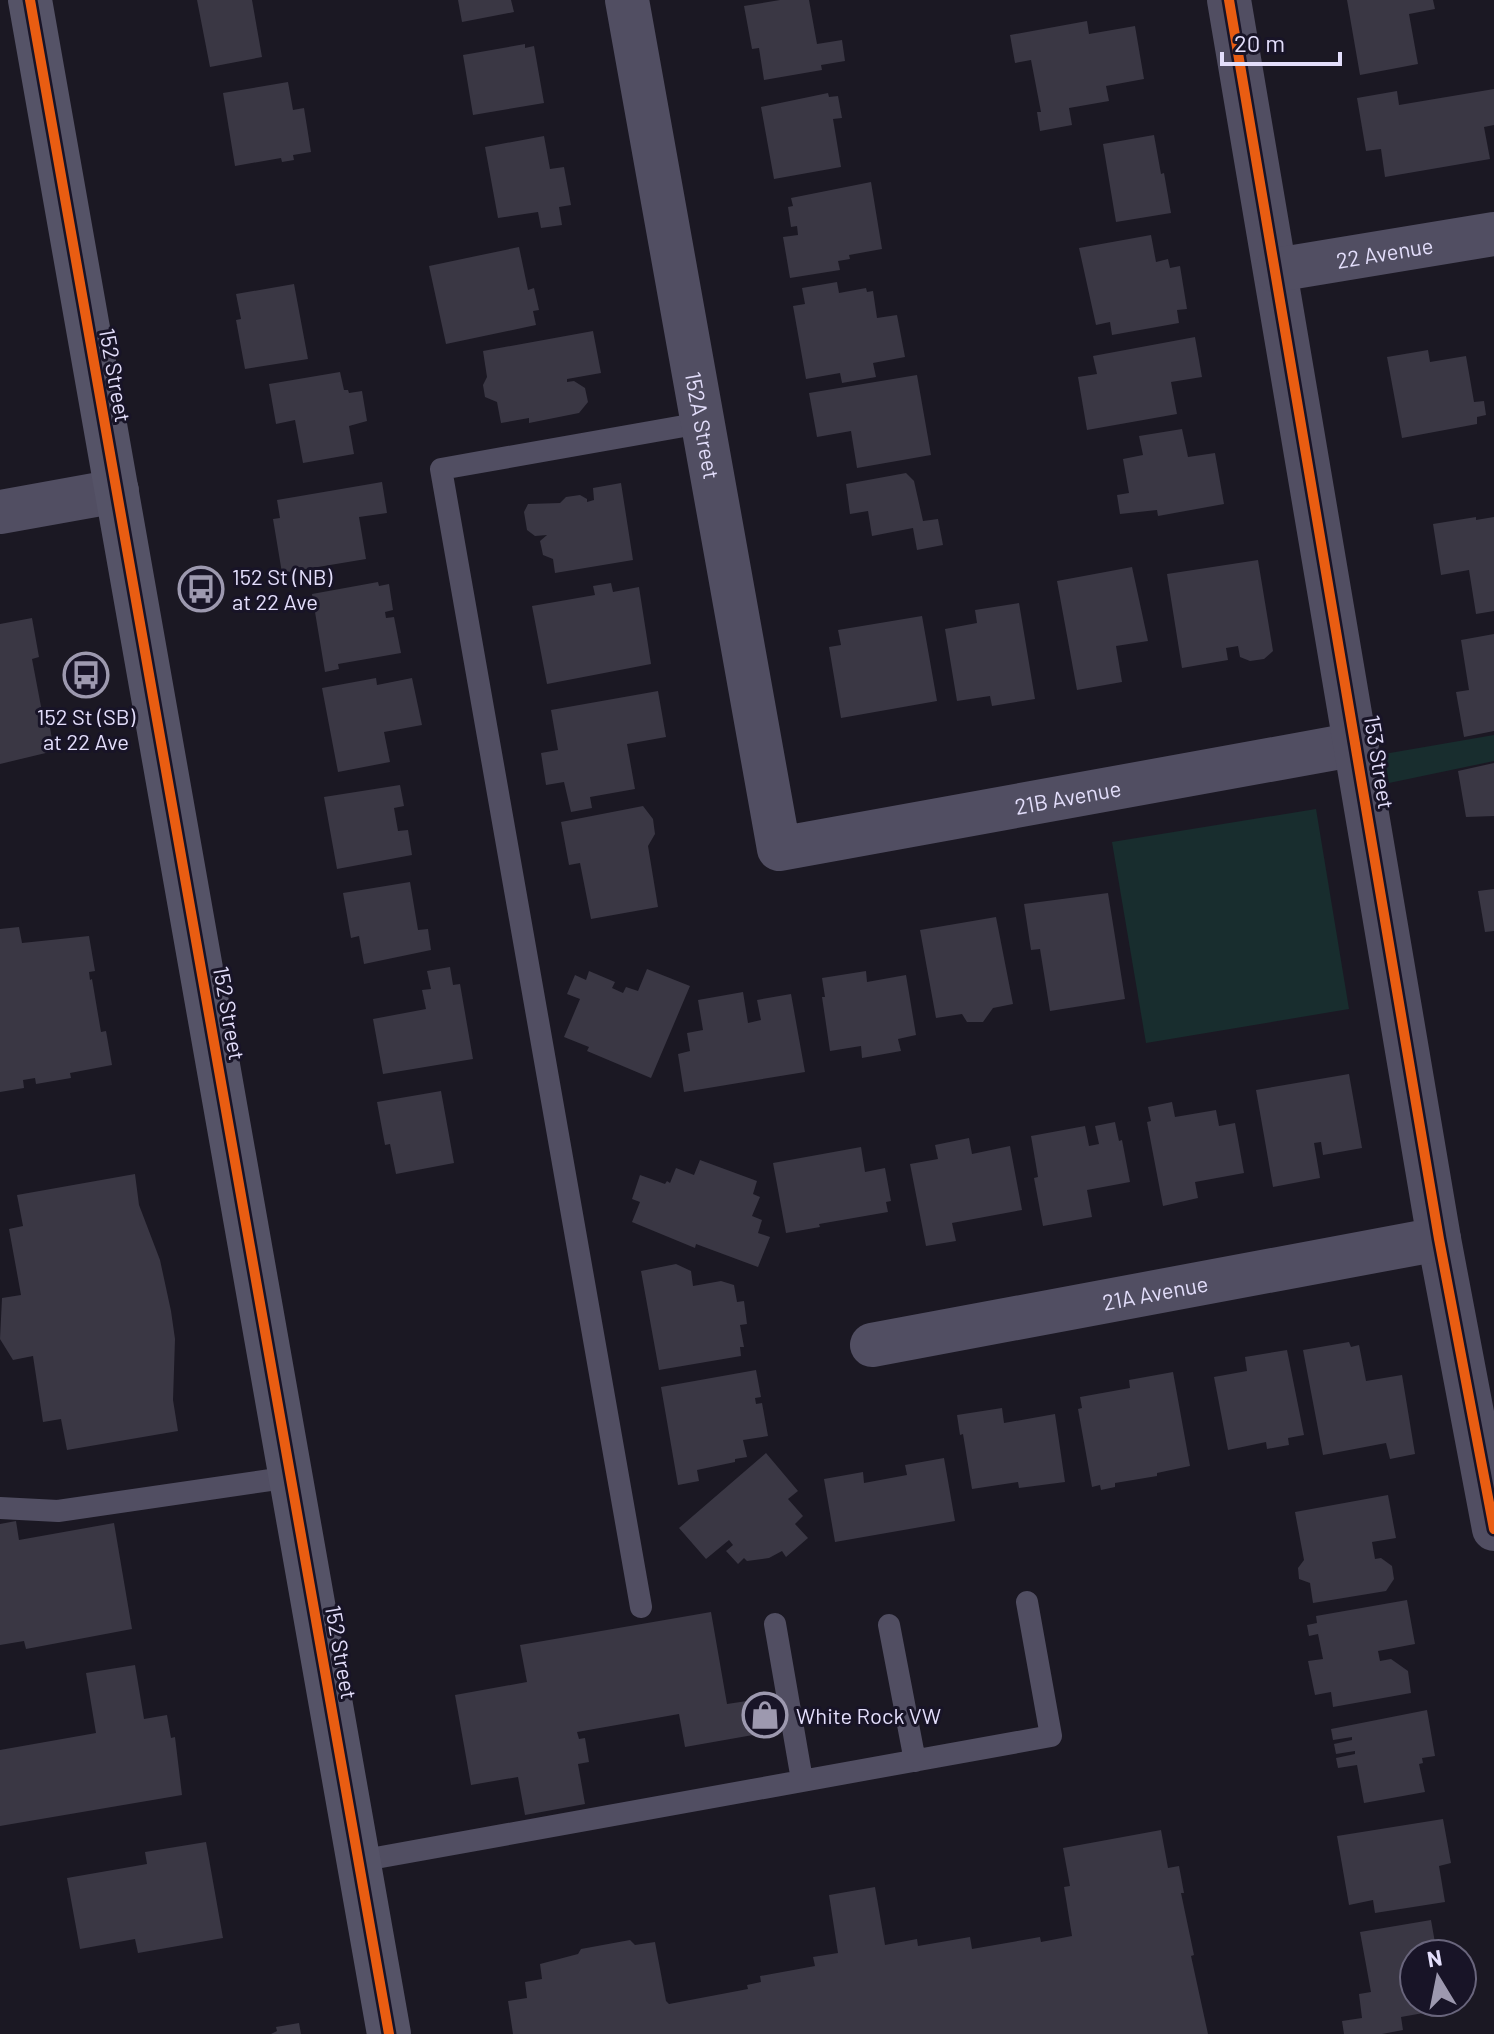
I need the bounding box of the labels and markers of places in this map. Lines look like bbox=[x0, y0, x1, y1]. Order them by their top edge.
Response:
place label: 152 St (NB) at 22 Ave bbox=[232, 563, 333, 614]
bus stop icon: 152 St (NB) at 22 Ave bbox=[177, 565, 225, 613]
bus stop icon: 152 St (SB) at 22 Ave bbox=[62, 651, 110, 699]
place label: 152 St (SB) at 22 Ave bbox=[37, 703, 136, 754]
shop icon: White Rock VW bbox=[741, 1691, 789, 1739]
place label: White Rock VW bbox=[796, 1702, 941, 1728]

